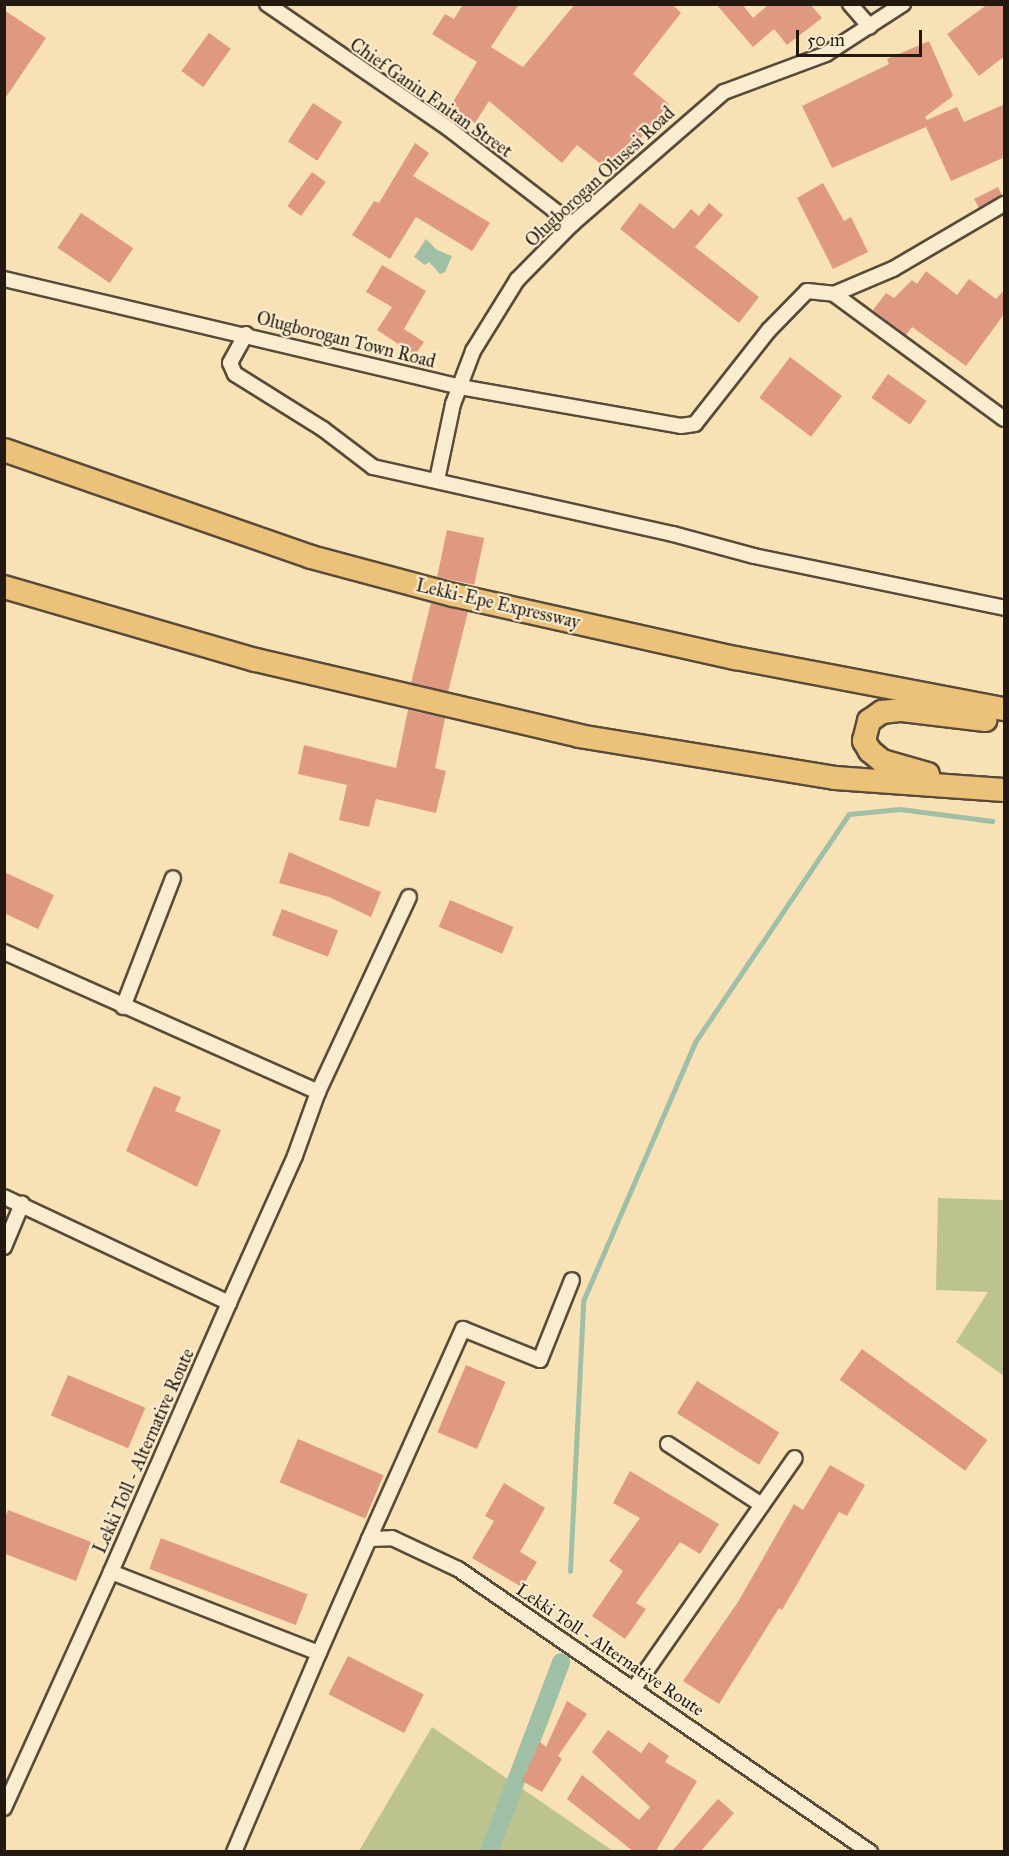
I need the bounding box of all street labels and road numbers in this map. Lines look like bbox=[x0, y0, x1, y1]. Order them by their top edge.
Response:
street label: Chief Ganiu Enitan Street bbox=[346, 34, 516, 162]
street label: Olugborogan Olusesi Road bbox=[521, 102, 679, 252]
street label: Olugborogan Town Road bbox=[254, 307, 438, 373]
street label: Lekki-Epe Expressway bbox=[414, 575, 582, 633]
street label: Lekki Toll - Alternative Route bbox=[89, 1345, 199, 1557]
street label: Lekki Toll - Alternative Route bbox=[512, 1579, 708, 1721]

